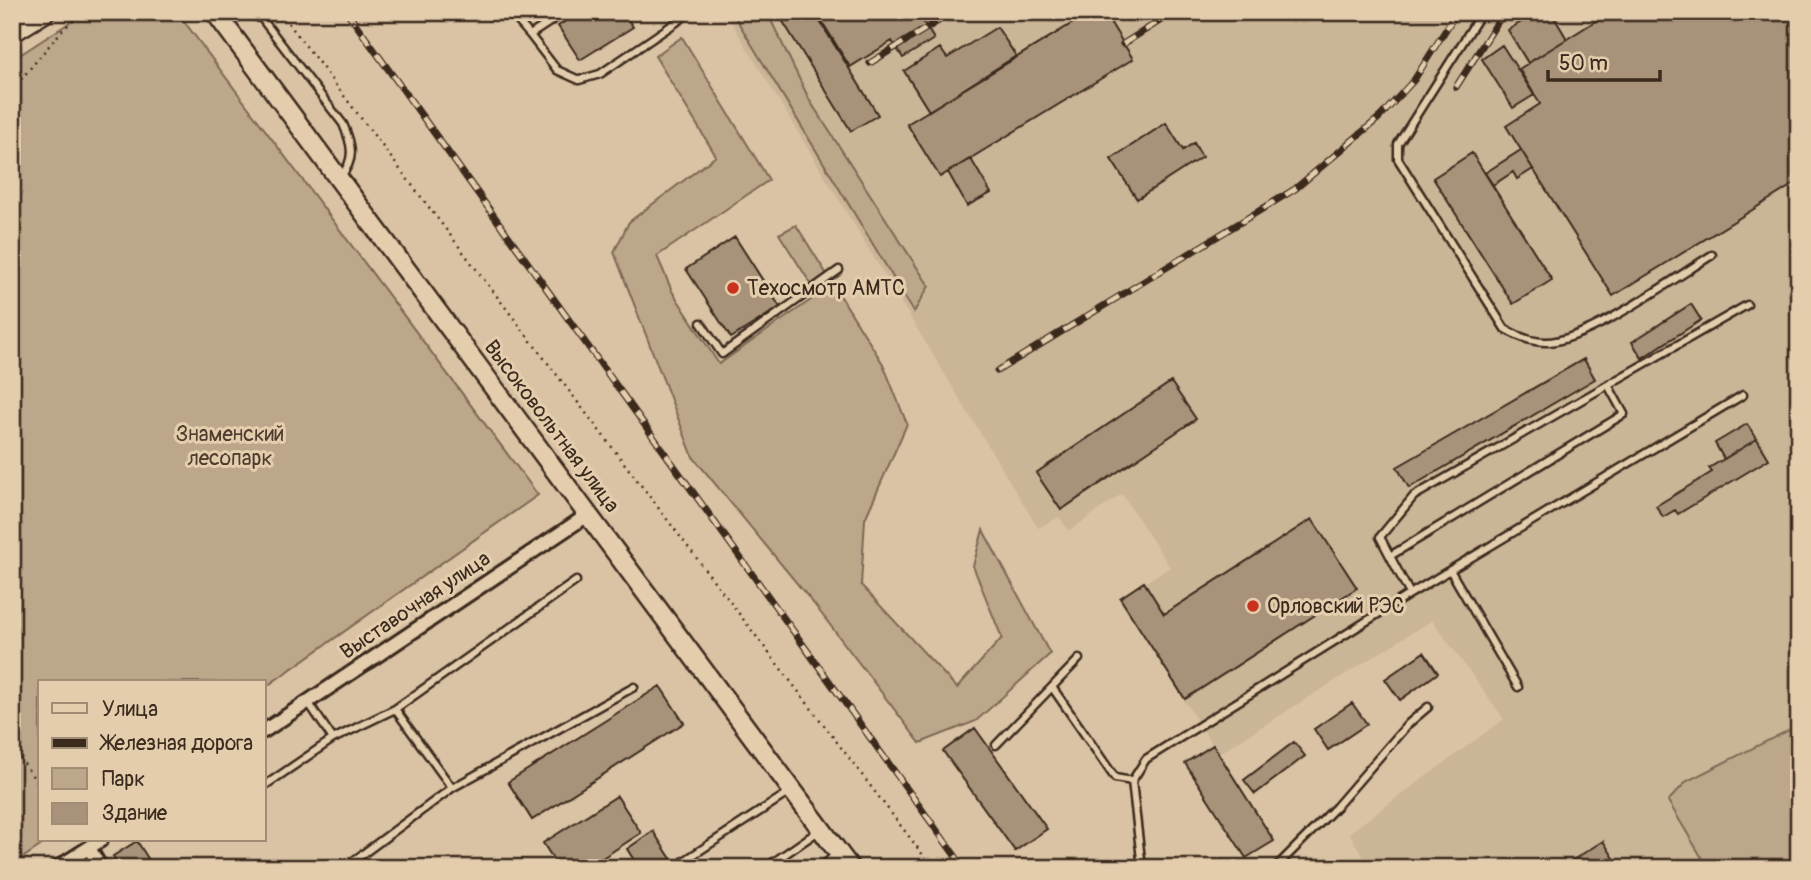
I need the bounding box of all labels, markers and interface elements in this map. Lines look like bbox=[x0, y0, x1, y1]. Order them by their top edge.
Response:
scale bar bbox=[1548, 38, 1660, 82]
text: 50 m bbox=[1559, 50, 1608, 77]
place label: Техосмотр АМТС bbox=[747, 275, 905, 302]
marker: Техосмотр АМТС bbox=[725, 280, 741, 296]
street label: Высоковольтная улица bbox=[478, 335, 625, 518]
park label: Знаменский лесопарк bbox=[176, 421, 284, 472]
street label: Выставочная улица bbox=[335, 545, 495, 666]
place label: Орловский РЭС bbox=[1267, 593, 1404, 620]
marker: Орловский РЭС bbox=[1245, 598, 1261, 614]
legend bbox=[38, 680, 266, 842]
text: Улица bbox=[102, 696, 158, 723]
text: Железная дорога bbox=[99, 730, 253, 757]
text: Парк bbox=[102, 766, 145, 793]
text: Здание bbox=[102, 800, 168, 827]

